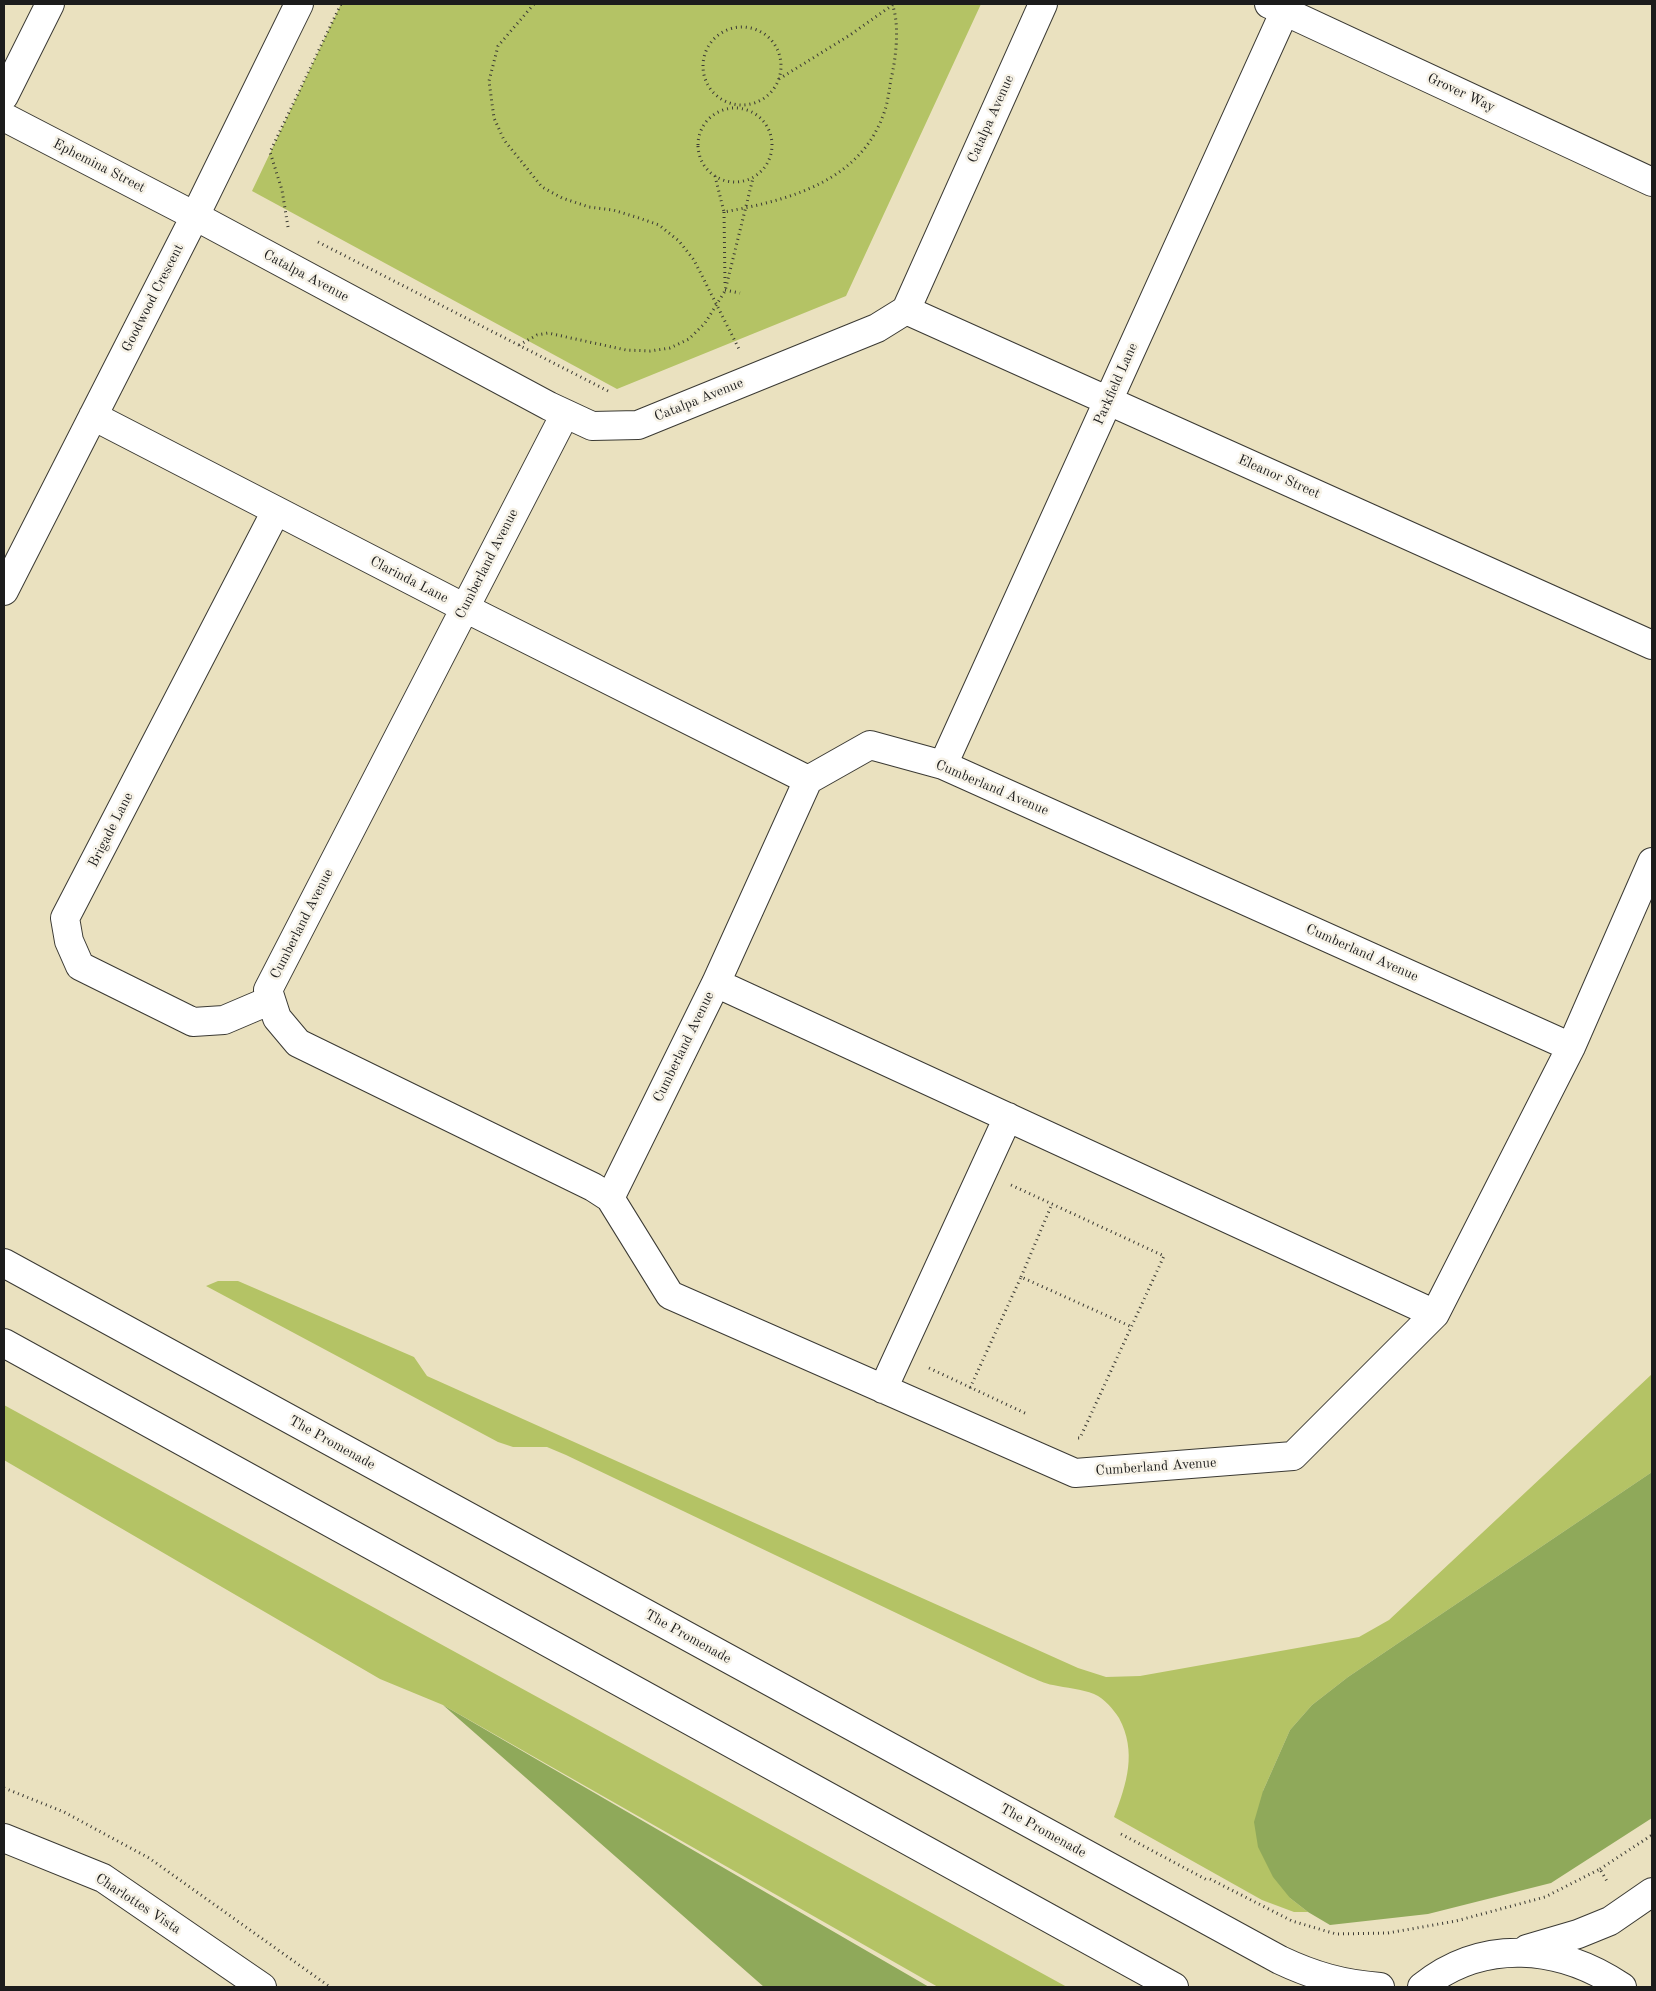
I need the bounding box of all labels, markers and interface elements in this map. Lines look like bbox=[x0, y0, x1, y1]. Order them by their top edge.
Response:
street label: Grover Way bbox=[1424, 70, 1498, 116]
street label: Catalpa Avenue bbox=[964, 72, 1018, 166]
street label: Ephemina Street bbox=[50, 136, 148, 196]
street label: Goodwood Crescent bbox=[118, 241, 188, 355]
street label: Catalpa Avenue bbox=[260, 246, 352, 306]
street label: Parkfield Lane bbox=[1090, 340, 1142, 428]
street label: Catalpa Avenue bbox=[652, 375, 746, 425]
street label: Eleanor Street bbox=[1235, 451, 1323, 503]
street label: Cumberland Avenue bbox=[452, 506, 522, 622]
street label: Clarinda Lane bbox=[367, 553, 451, 607]
street label: Cumberland Avenue bbox=[933, 757, 1051, 819]
street label: Brigade Lane bbox=[85, 790, 137, 870]
street label: Cumberland Avenue bbox=[267, 866, 337, 982]
street label: Cumberland Avenue bbox=[1303, 921, 1421, 985]
street label: Cumberland Avenue bbox=[650, 989, 718, 1105]
street label: The Promenade bbox=[286, 1412, 378, 1474]
street label: Cumberland Avenue bbox=[1095, 1454, 1217, 1480]
street label: The Promenade bbox=[642, 1606, 734, 1668]
street label: The Promenade bbox=[997, 1800, 1089, 1862]
street label: Charlottes Vista bbox=[92, 1870, 184, 1938]

